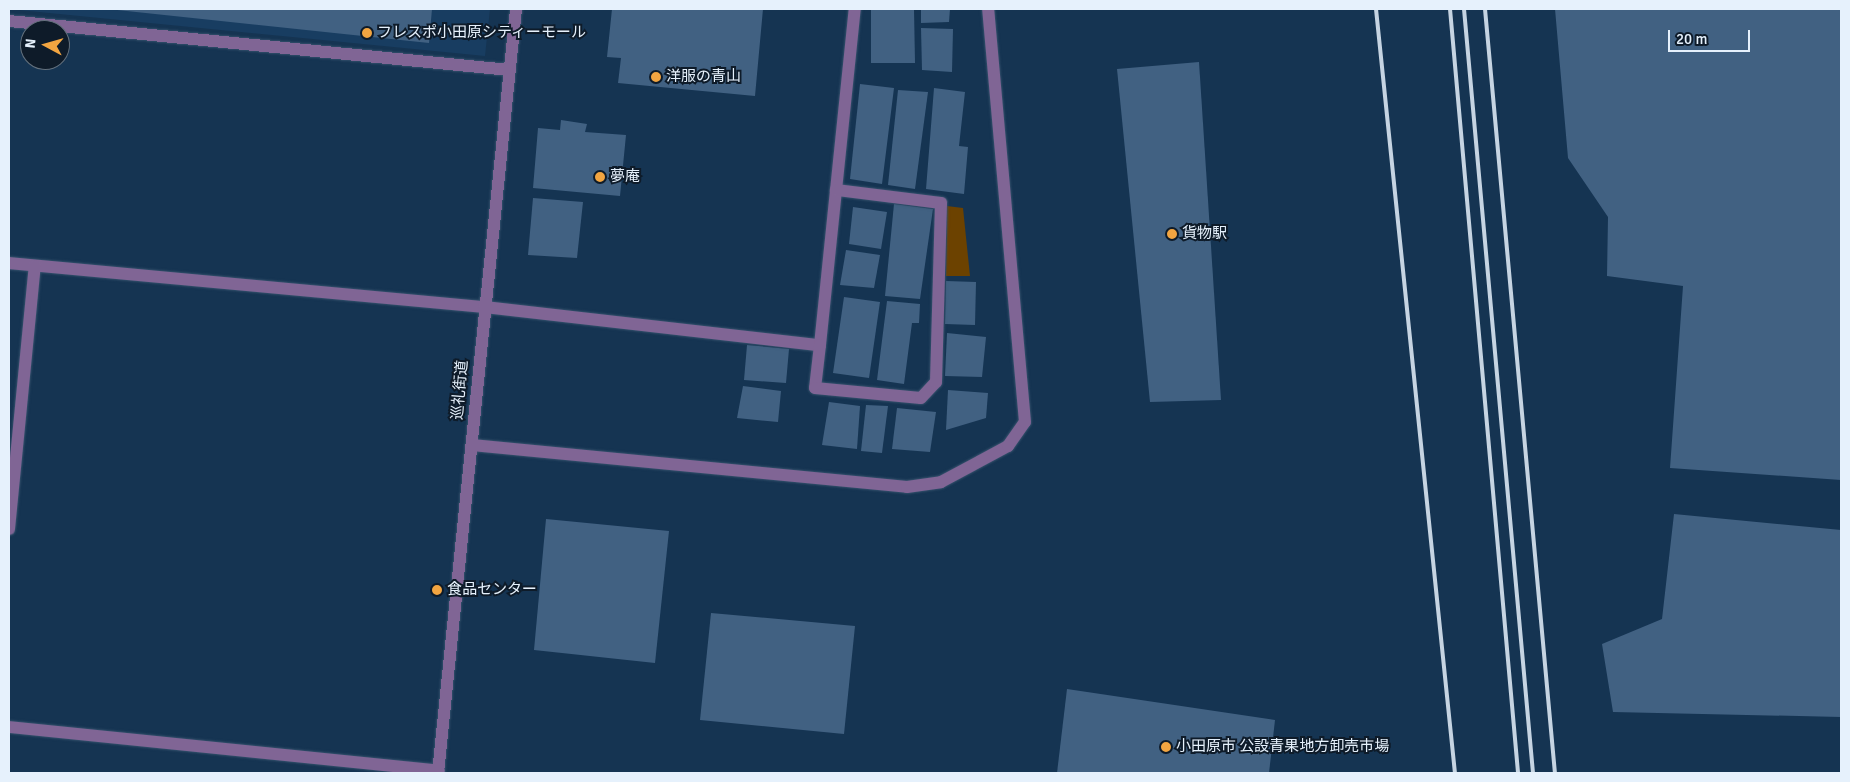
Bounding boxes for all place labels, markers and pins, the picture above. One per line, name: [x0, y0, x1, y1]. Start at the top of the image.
place label: フレスポ小田原シティーモール: [377, 24, 587, 42]
marker: フレスポ小田原シティーモール: [361, 27, 373, 39]
place label: 洋服の青山: [666, 68, 741, 86]
marker: 洋服の青山: [650, 71, 662, 83]
place label: 夢庵: [610, 168, 640, 186]
marker: 夢庵: [594, 171, 606, 183]
place label: 貨物駅: [1182, 225, 1227, 243]
marker: 貨物駅: [1166, 228, 1178, 240]
place label: 食品センター: [447, 581, 537, 599]
marker: 食品センター: [431, 584, 443, 596]
place label: 小田原市 公設青果地方卸売市場: [1176, 738, 1389, 756]
marker: 小田原市 公設青果地方卸売市場: [1160, 741, 1172, 753]

